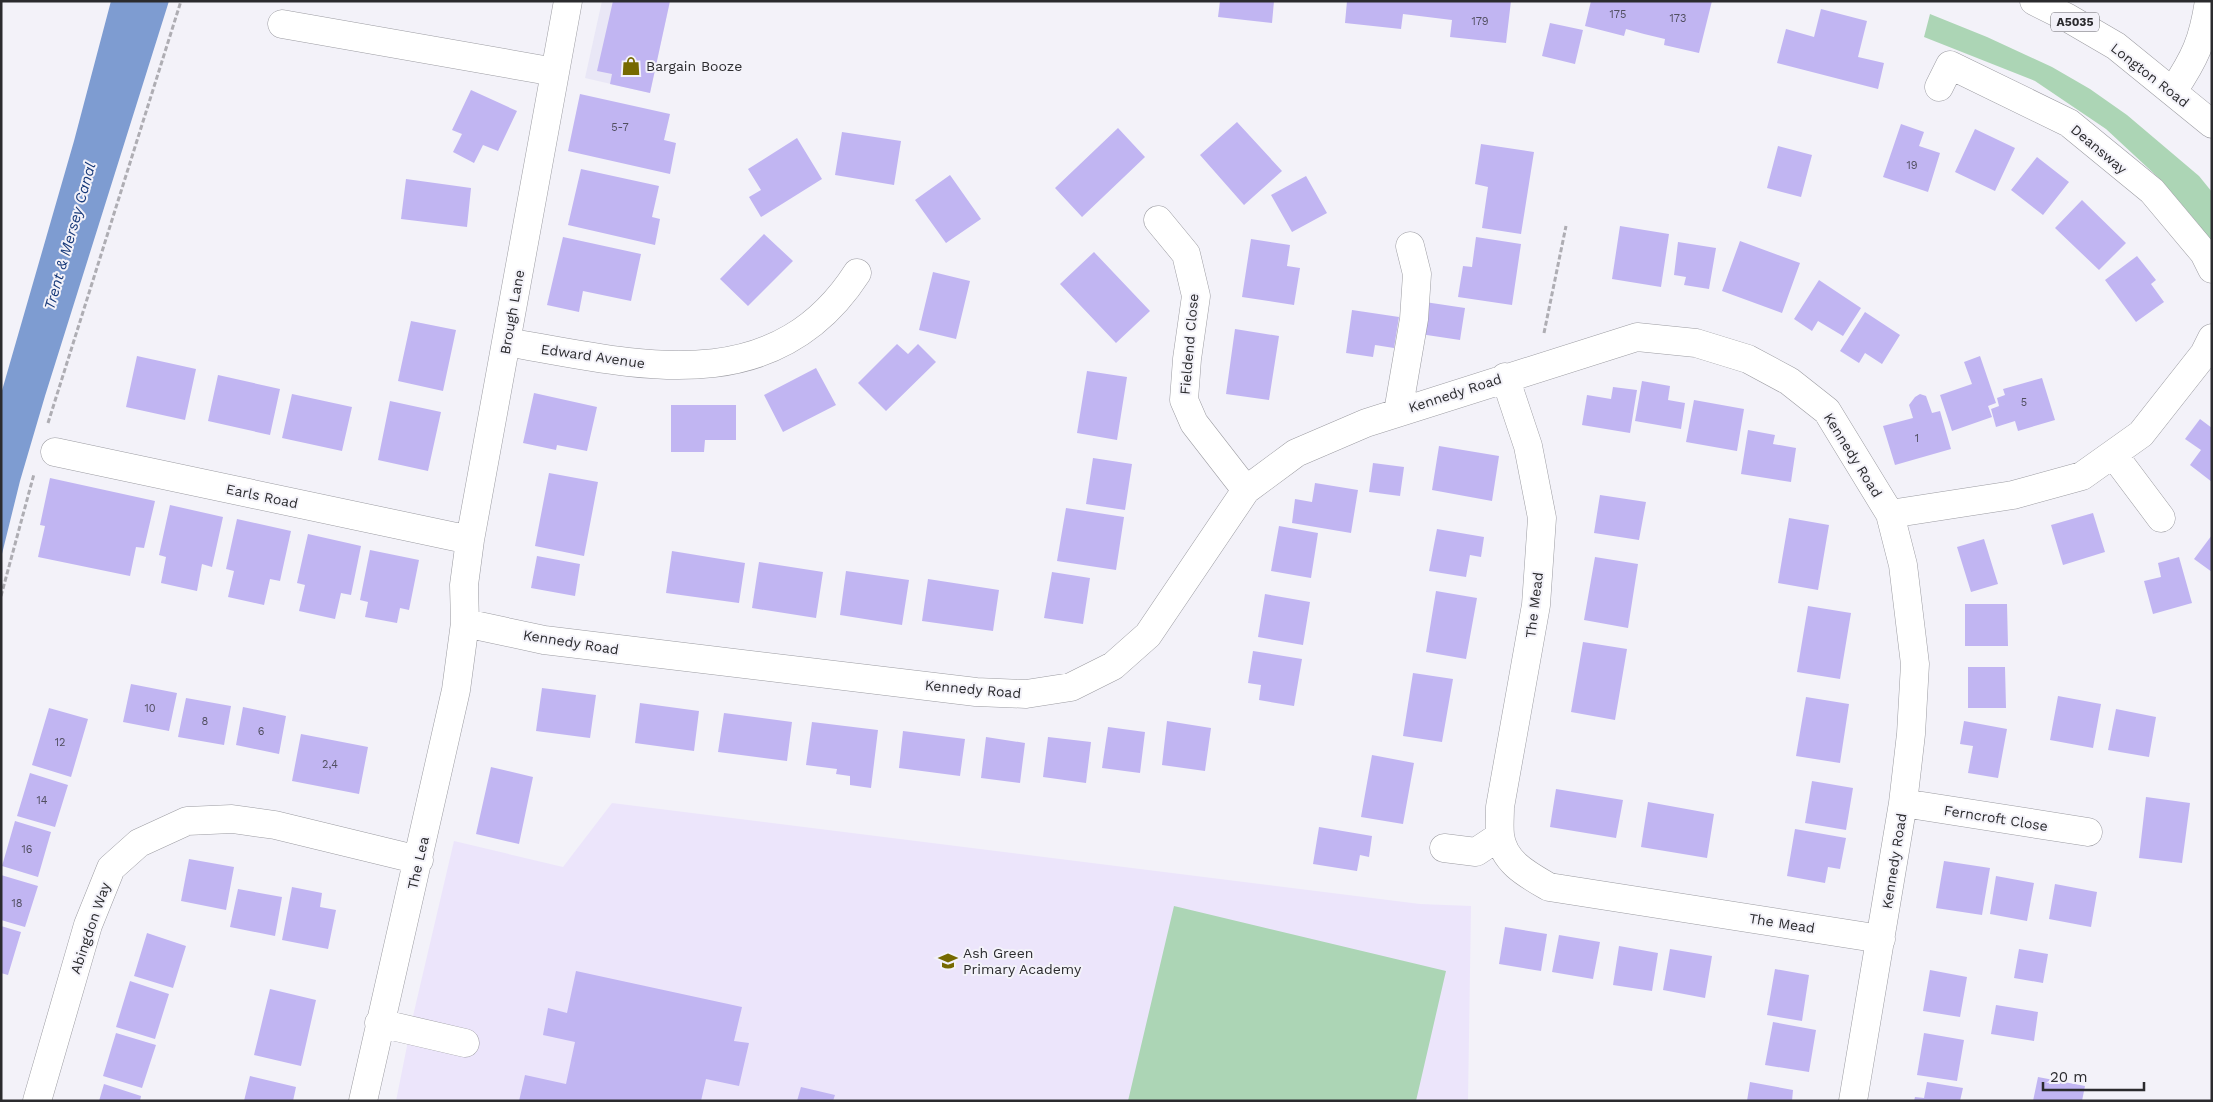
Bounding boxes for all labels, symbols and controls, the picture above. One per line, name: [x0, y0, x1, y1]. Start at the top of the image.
house number: 175: [1610, 8, 1626, 21]
house number: 173: [1670, 12, 1686, 25]
road number: A5035: [2051, 13, 2099, 32]
house number: 179: [1471, 15, 1489, 28]
street label: Longton Road: [2108, 40, 2192, 110]
shop icon: Bargain Booze: [620, 55, 642, 77]
place label: Bargain Booze: [646, 58, 742, 74]
house number: 5-7: [611, 121, 629, 134]
street label: Deansway: [2068, 121, 2131, 177]
house number: 19: [1906, 159, 1918, 172]
water label: Trent & Mersey Canal: [40, 160, 100, 312]
street label: Brough Lane: [497, 268, 527, 356]
street label: Fieldend Close: [1177, 293, 1201, 395]
street label: Edward Avenue: [540, 341, 646, 371]
street label: Kennedy Road: [1407, 370, 1503, 416]
house number: 5: [2021, 396, 2027, 409]
street label: Kennedy Road: [1821, 410, 1885, 500]
house number: 1: [1915, 432, 1919, 445]
street label: Earls Road: [225, 481, 299, 511]
street label: The Mead: [1522, 571, 1546, 639]
street label: Kennedy Road: [522, 627, 620, 657]
street label: Kennedy Road: [924, 677, 1022, 701]
house number: 10: [144, 702, 156, 715]
house number: 8: [202, 715, 209, 728]
house number: 6: [258, 725, 265, 738]
house number: 12: [55, 736, 65, 749]
house number: 2,4: [322, 758, 338, 771]
house number: 14: [36, 794, 48, 807]
street label: Ferncroft Close: [1943, 802, 2049, 834]
street label: Kennedy Road: [1879, 812, 1909, 910]
street label: The Lea: [404, 835, 432, 891]
house number: 16: [22, 843, 33, 856]
street label: Abingdon Way: [67, 879, 113, 976]
house number: 18: [11, 897, 23, 910]
street label: The Mead: [1748, 910, 1816, 936]
place label: Ash Green Primary Academy: [963, 945, 1082, 977]
school or university icon: Ash Green Primary Academy: [937, 950, 959, 972]
scale bar: [2043, 1060, 2144, 1092]
text: 20 m: [2050, 1068, 2088, 1086]

